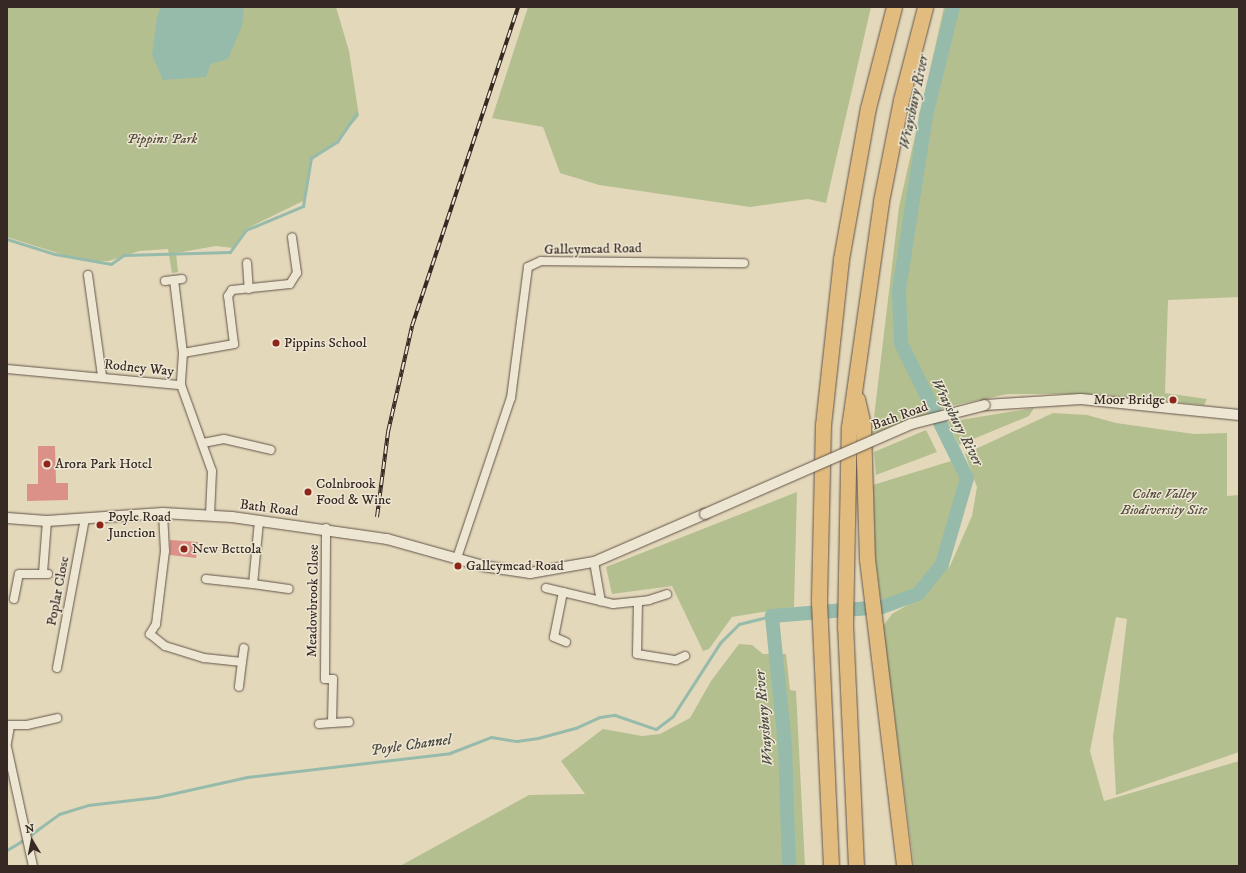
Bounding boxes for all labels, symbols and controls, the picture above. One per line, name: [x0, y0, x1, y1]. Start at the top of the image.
water label: Wraysbury River: [895, 53, 933, 151]
park label: Pippins Park: [127, 131, 197, 147]
street label: Galleymead Road: [544, 240, 642, 258]
place label: Pippins School: [284, 335, 367, 351]
marker: Pippins School: [271, 338, 281, 348]
street label: Rodney Way: [103, 356, 175, 380]
water label: Wraysbury River: [927, 375, 987, 469]
place label: Moor Bridge: [1093, 392, 1165, 408]
marker: Moor Bridge: [1168, 395, 1178, 405]
street label: Bath Road: [870, 398, 930, 434]
place label: Arora Park Hotel: [55, 456, 152, 472]
marker: Arora Park Hotel: [42, 459, 52, 469]
place label: Colnbrook Food & Wine: [316, 476, 391, 508]
park label: Colne Valley Biodiversity Site: [1121, 486, 1207, 518]
marker: Colnbrook Food & Wine: [303, 487, 313, 497]
street label: Bath Road: [239, 496, 299, 520]
place label: Poyle Road Junction: [108, 509, 171, 542]
marker: Poyle Road Junction: [95, 520, 105, 530]
place label: New Bettola: [192, 541, 261, 557]
marker: New Bettola: [179, 544, 189, 554]
street label: Meadowbrook Close: [304, 544, 322, 658]
street label: Poplar Close: [43, 555, 73, 627]
place label: Galleymead Road: [466, 558, 564, 574]
marker: Galleymead Road: [453, 561, 463, 571]
water label: Wraysbury River: [751, 669, 777, 767]
water label: Poyle Channel: [370, 730, 452, 760]
north arrow: [12, 821, 52, 861]
text: N: [24, 822, 36, 837]

